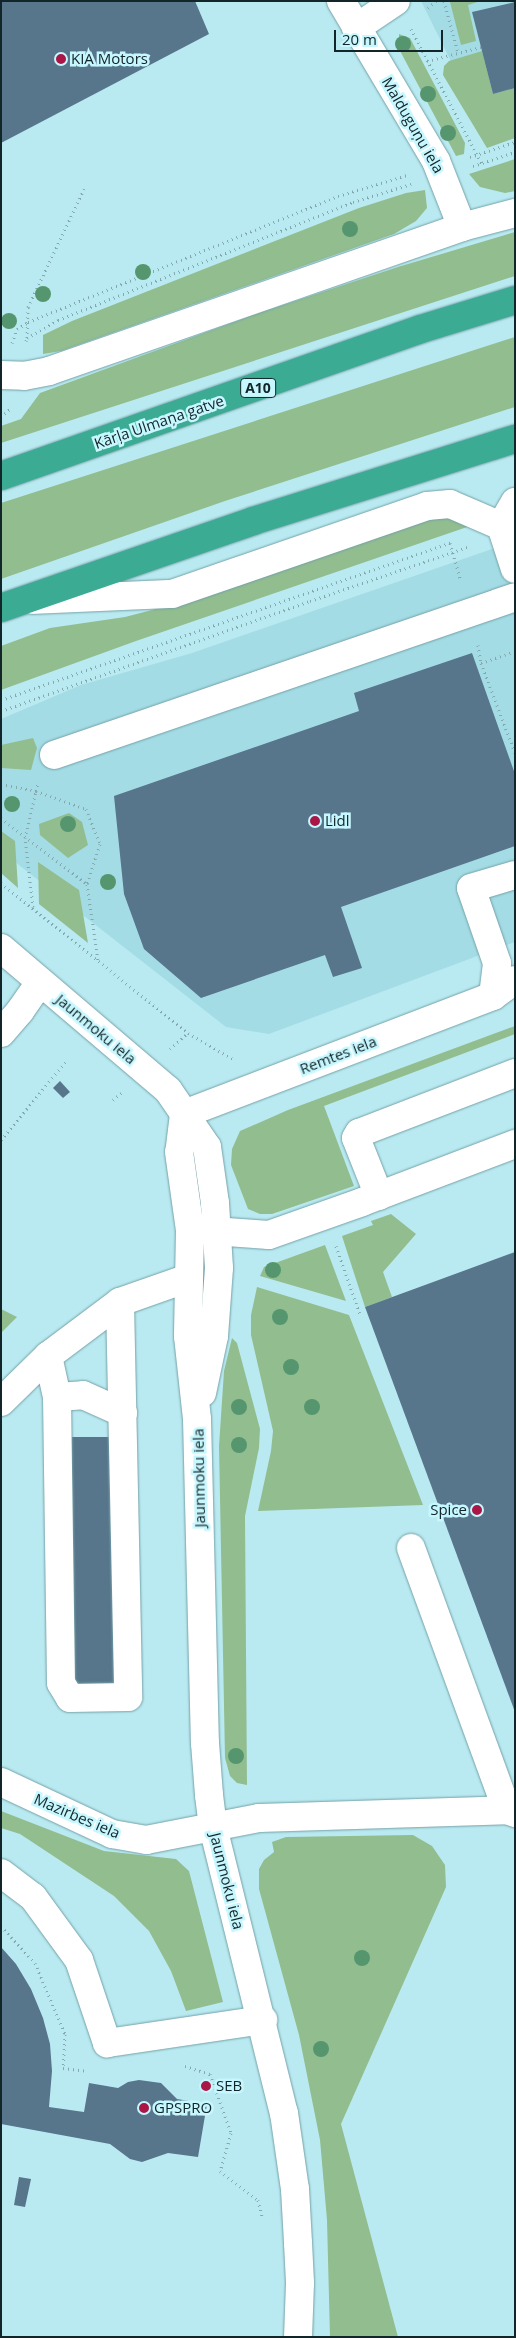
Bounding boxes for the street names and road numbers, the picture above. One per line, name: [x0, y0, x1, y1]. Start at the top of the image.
street label: Malduguņu iela: [378, 74, 448, 176]
road number: A10: [239, 376, 277, 399]
street label: Kārļa Ulmaņa gatve: [92, 391, 226, 453]
street label: Jaunmoku iela: [52, 990, 140, 1068]
street label: Remtes iela: [297, 1032, 379, 1078]
street label: Jaunmoku iela: [189, 1428, 209, 1528]
street label: Mazirbes iela: [31, 1790, 123, 1842]
street label: Jaunmoku iela: [206, 1831, 248, 1931]

